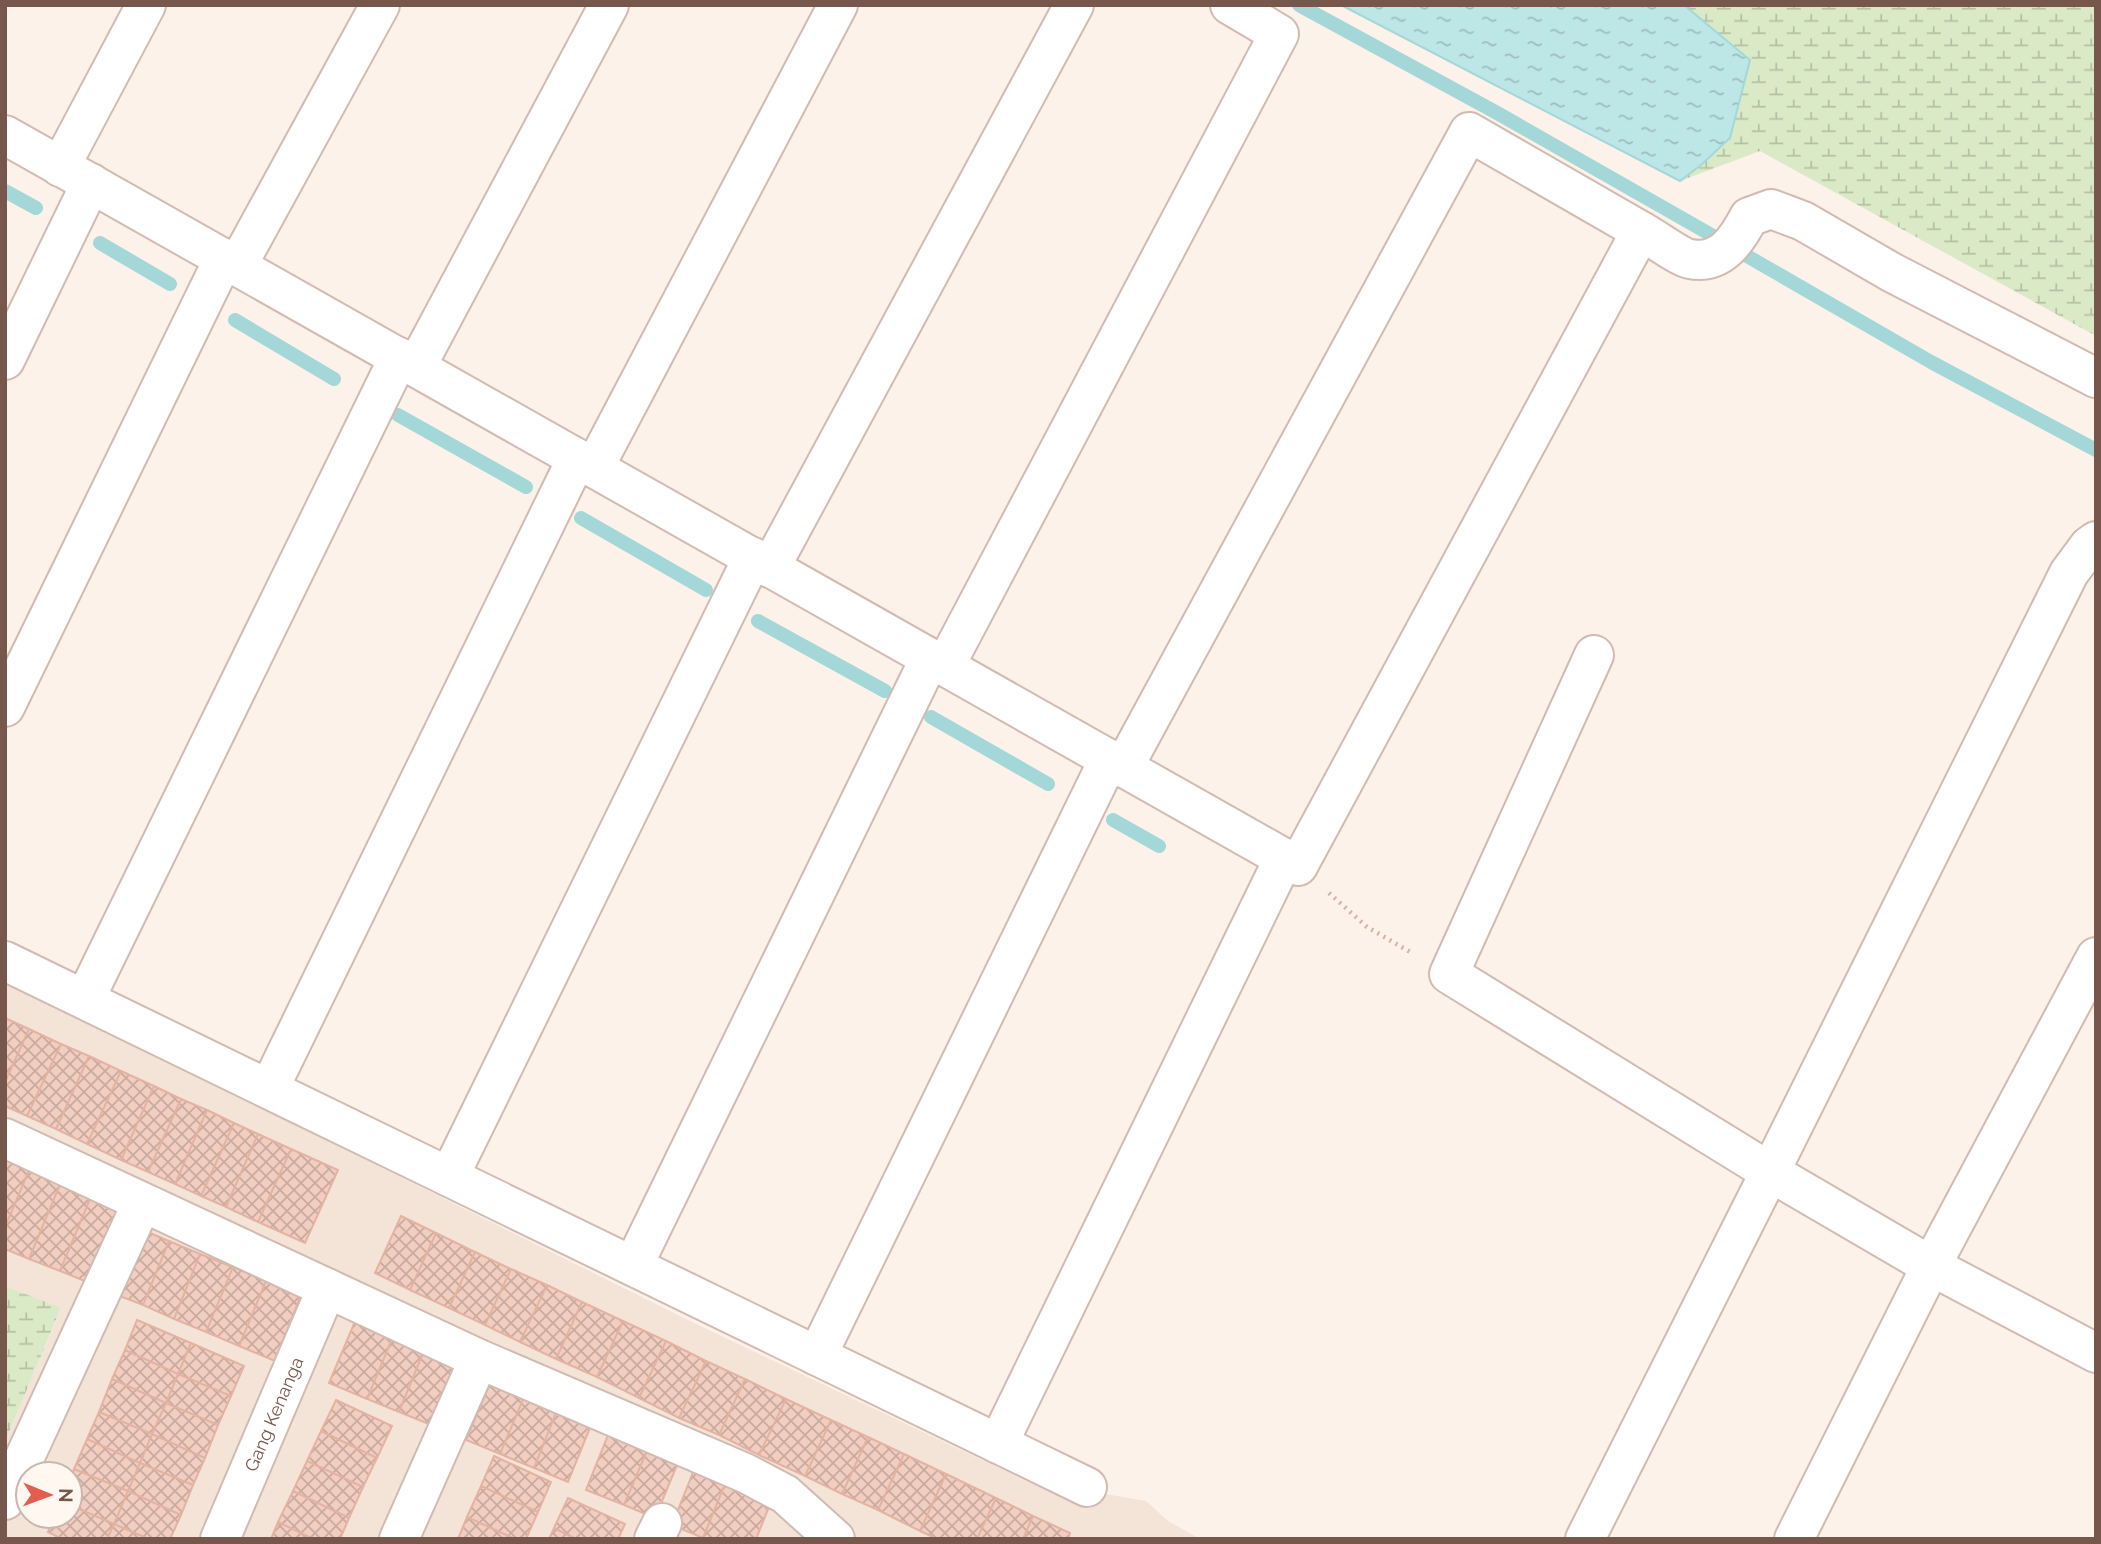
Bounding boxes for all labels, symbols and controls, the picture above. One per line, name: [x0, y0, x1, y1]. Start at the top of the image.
street label: Gang Kenanga: [240, 1354, 307, 1474]
north arrow: [14, 1460, 84, 1530]
text: N: [55, 1488, 77, 1503]

